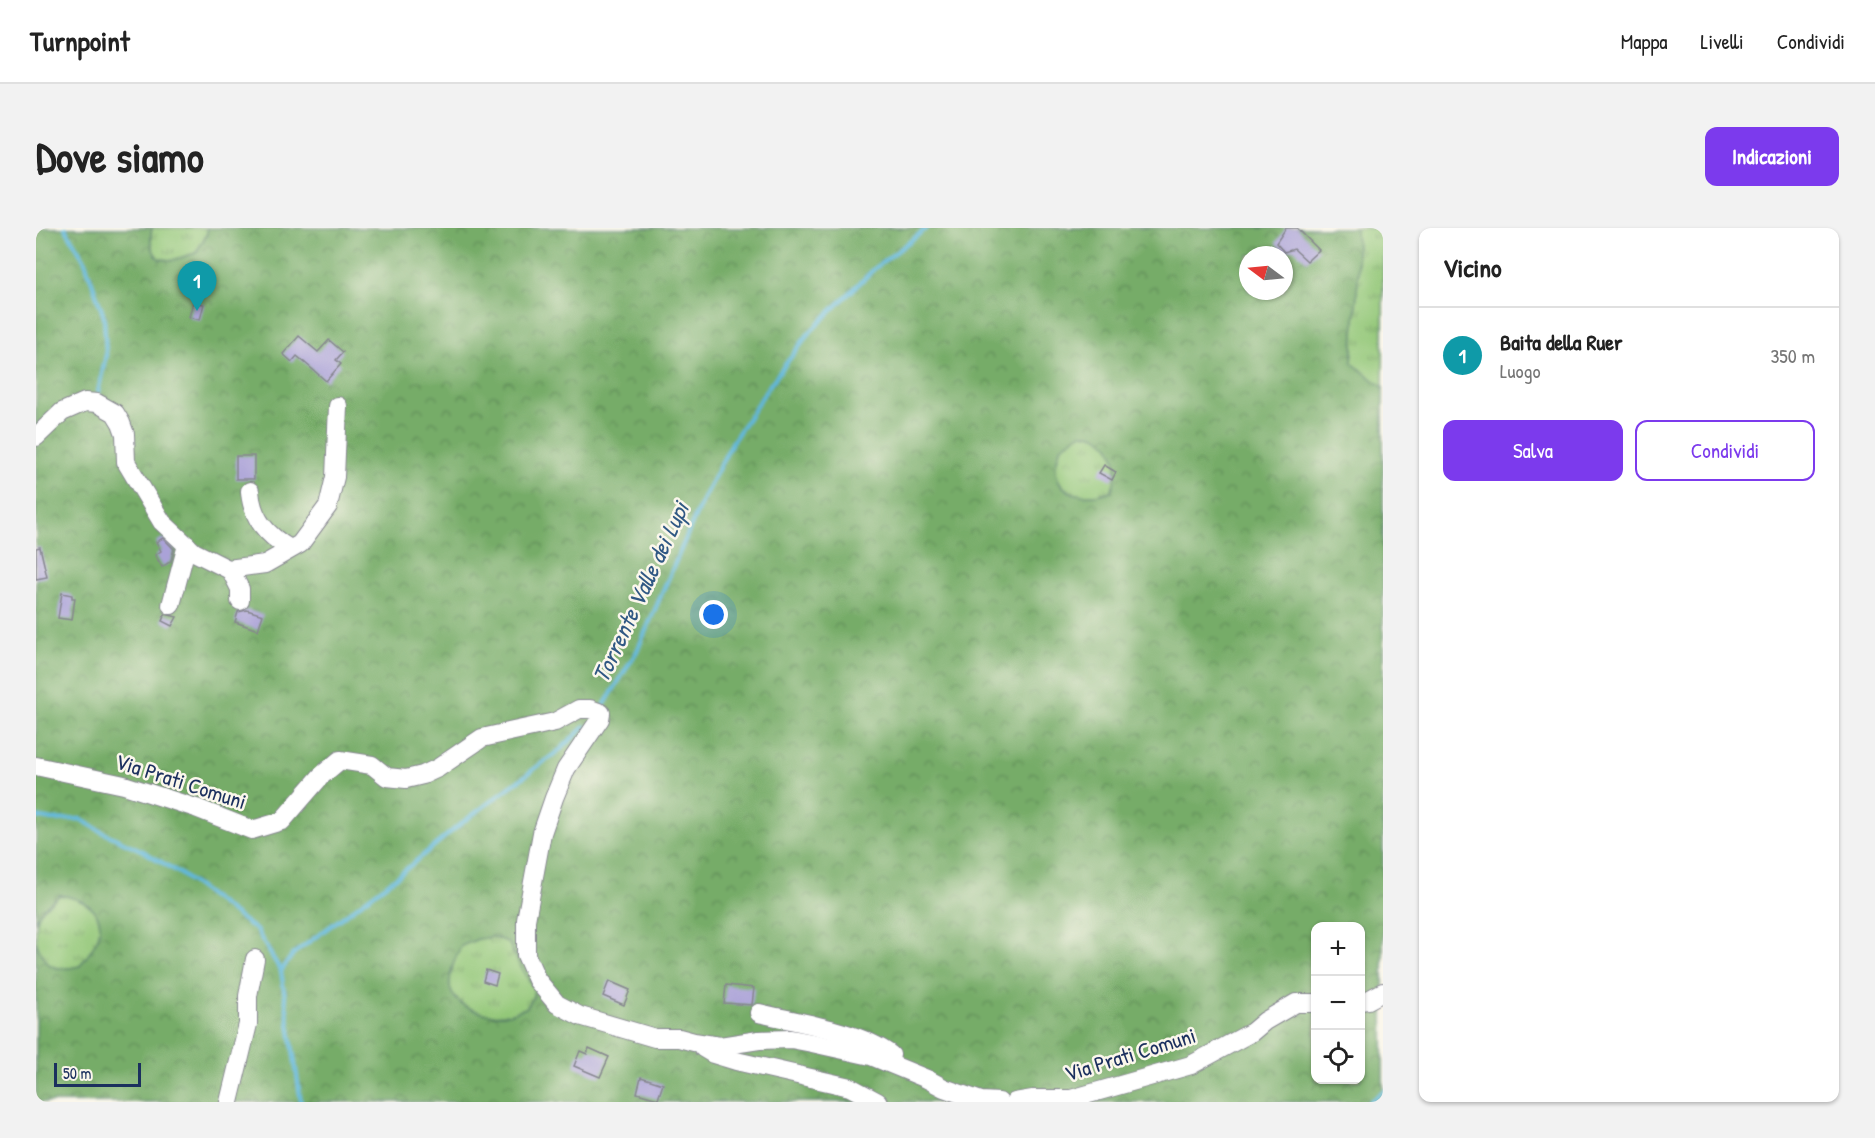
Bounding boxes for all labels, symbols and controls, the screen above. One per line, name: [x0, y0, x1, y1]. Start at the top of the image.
text: Turnpoint: [30, 22, 130, 60]
text: Mappa: [1621, 27, 1668, 56]
text: Livelli: [1701, 27, 1744, 56]
text: Condividi: [1777, 27, 1845, 56]
button: Indicazioni: [1705, 127, 1839, 186]
text: Dove siamo: [36, 128, 204, 185]
north arrow: [1239, 246, 1293, 300]
text: Vicino: [1443, 250, 1502, 285]
pin: 1: [178, 262, 216, 311]
text: Baita della Ruer: [1500, 327, 1622, 357]
text: 1: [1459, 342, 1466, 369]
text: 350 m: [1770, 342, 1815, 369]
text: Luogo: [1500, 357, 1540, 384]
button: Salva: [1443, 420, 1623, 481]
button: Condividi: [1635, 420, 1815, 481]
water label: Torrente Valle dei Lupi: [584, 494, 698, 688]
your location: [699, 600, 728, 629]
street label: Via Prati Comuni: [112, 746, 250, 816]
map controls: [1311, 922, 1365, 1084]
button: +: [1311, 922, 1365, 976]
button: −: [1311, 976, 1365, 1030]
street label: Via Prati Comuni: [1061, 1020, 1199, 1088]
button: locate: [1311, 1030, 1365, 1084]
scale bar: [54, 1060, 141, 1088]
text: 50 m: [63, 1062, 92, 1084]

